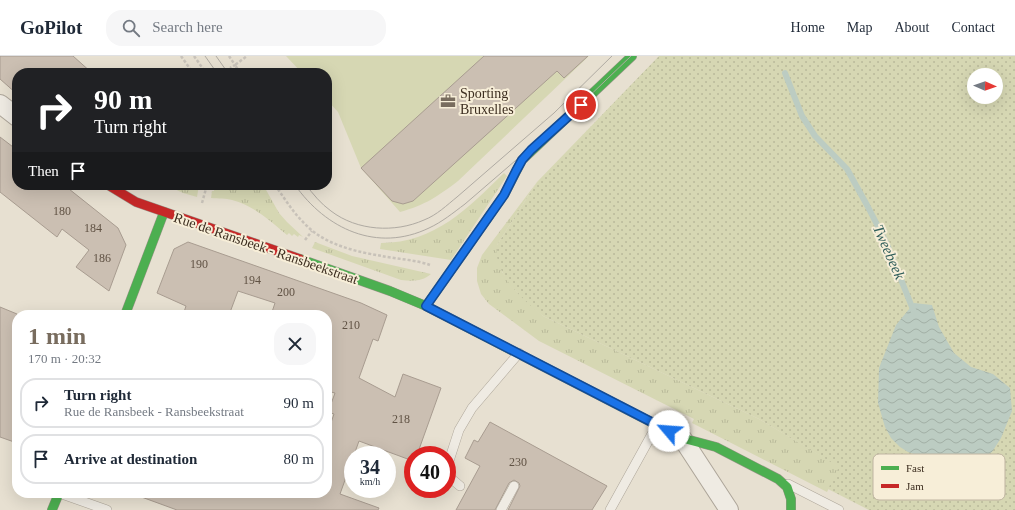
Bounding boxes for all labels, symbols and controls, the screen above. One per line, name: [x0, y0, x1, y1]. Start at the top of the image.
search box: [106, 10, 386, 46]
text: GoPilot: [20, 17, 82, 38]
icon: search: [120, 17, 142, 39]
text: Search here: [152, 19, 223, 35]
text: Home: [791, 20, 825, 35]
text: Map: [847, 20, 872, 35]
text: About: [894, 20, 929, 35]
text: Contact: [951, 20, 995, 35]
north arrow: [967, 68, 1003, 104]
map controls: [967, 68, 1003, 104]
icon: right: [28, 84, 80, 136]
text: 90 m: [94, 84, 152, 115]
place label: Sporting Bruxelles: [460, 86, 514, 117]
pin: [564, 88, 598, 122]
office icon: Sporting Bruxelles: [439, 92, 457, 110]
icon: arrive: [570, 94, 592, 116]
text: Turn right: [94, 117, 167, 137]
icon: arrive: [67, 160, 89, 182]
text: Then: [28, 163, 59, 179]
house number: 180: [53, 204, 71, 218]
street label: Rue de Ransbeek - Ransbeekstraat: [172, 210, 360, 287]
house number: 184: [84, 221, 102, 235]
water label: Tweebeek: [870, 222, 908, 282]
house number: 186: [93, 251, 111, 265]
house number: 190: [190, 257, 208, 271]
house number: 194: [243, 273, 261, 287]
house number: 200: [277, 285, 295, 299]
house number: 210: [342, 318, 360, 332]
text: 1 min: [28, 323, 86, 349]
button: close: [274, 323, 316, 365]
text: 170 m · 20:32: [28, 351, 101, 366]
text: Turn right: [64, 387, 131, 403]
icon: right: [30, 392, 52, 414]
text: 90 m: [284, 395, 314, 411]
text: Rue de Ransbeek - Ransbeekstraat: [64, 404, 244, 419]
position arrow: [648, 410, 690, 452]
house number: 218: [392, 412, 410, 426]
speed limit sign: 40: [404, 446, 456, 498]
icon: arrive: [30, 448, 52, 470]
text: Arrive at destination: [64, 451, 197, 467]
text: 80 m: [284, 451, 314, 467]
legend: [873, 454, 1005, 500]
house number: 230: [509, 455, 527, 469]
text: 34: [360, 456, 380, 478]
text: Fast: [906, 462, 924, 474]
text: km/h: [360, 476, 380, 487]
text: Jam: [906, 480, 924, 492]

